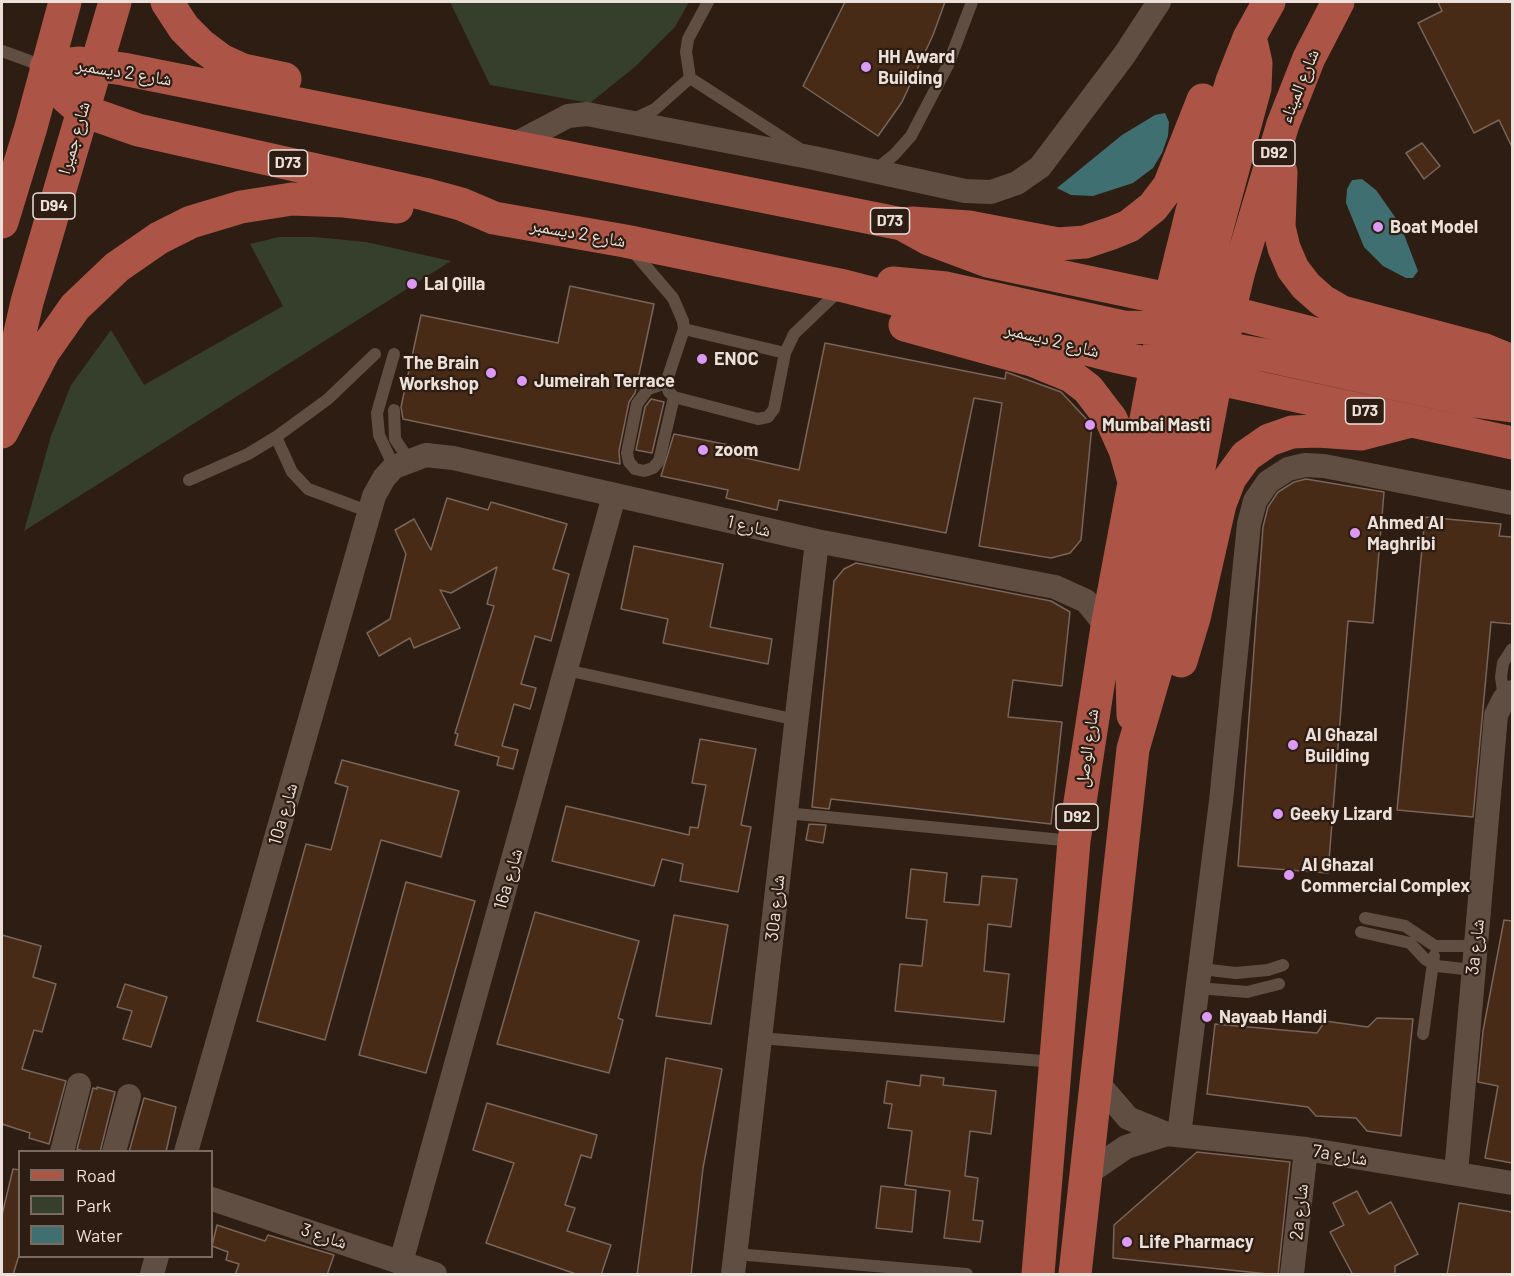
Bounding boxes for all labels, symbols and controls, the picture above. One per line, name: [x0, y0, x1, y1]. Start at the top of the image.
place label: HH Award Building: [878, 46, 955, 88]
street label: شارع الميناء: [1274, 46, 1324, 126]
street label: شارع 2 ديسمبر: [75, 54, 173, 90]
marker: HH Award Building: [859, 60, 873, 74]
street label: شارع جميرا: [53, 99, 95, 177]
road number: D92: [1253, 140, 1295, 166]
road number: D73: [268, 150, 308, 176]
road number: D94: [33, 193, 75, 219]
road number: D73: [870, 208, 910, 234]
street label: شارع 2 ديسمبر: [529, 214, 627, 252]
place label: Boat Model: [1390, 216, 1478, 238]
marker: Boat Model: [1371, 220, 1385, 234]
place label: Lal Qilla: [424, 273, 485, 295]
marker: Lal Qilla: [405, 277, 419, 291]
street label: شارع 2 ديسمبر: [1003, 318, 1101, 362]
place label: ENOC: [714, 348, 759, 370]
place label: The Brain Workshop: [399, 352, 479, 394]
marker: ENOC: [695, 352, 709, 366]
marker: The Brain Workshop: [484, 366, 498, 380]
place label: Jumeirah Terrace: [534, 370, 675, 392]
marker: Jumeirah Terrace: [515, 374, 529, 388]
road number: D73: [1346, 398, 1384, 424]
place label: Mumbai Masti: [1102, 414, 1210, 436]
marker: Mumbai Masti: [1083, 418, 1097, 432]
place label: zoom: [715, 439, 758, 461]
marker: zoom: [696, 443, 710, 457]
street label: شارع 1: [725, 511, 773, 541]
place label: Ahmed Al Maghribi: [1367, 512, 1444, 554]
marker: Ahmed Al Maghribi: [1348, 526, 1362, 540]
street label: شارع الوصل: [1071, 707, 1103, 789]
place label: Al Ghazal Building: [1305, 724, 1378, 766]
marker: Al Ghazal Building: [1286, 738, 1300, 752]
street label: 10a شارع: [264, 781, 302, 847]
place label: Geeky Lizard: [1290, 803, 1392, 825]
road number: D92: [1056, 804, 1098, 830]
marker: Geeky Lizard: [1271, 807, 1285, 821]
street label: 16a شارع: [489, 846, 527, 912]
place label: Al Ghazal Commercial Complex: [1301, 854, 1470, 896]
marker: Al Ghazal Commercial Complex: [1282, 868, 1296, 882]
street label: 30a شارع: [761, 874, 789, 942]
street label: 3a شارع: [1461, 918, 1489, 976]
place label: Nayaab Handi: [1219, 1006, 1327, 1028]
marker: Nayaab Handi: [1200, 1010, 1214, 1024]
street label: 7a شارع: [1311, 1140, 1369, 1170]
legend: [18, 1150, 213, 1258]
text: Road: [76, 1164, 116, 1186]
street label: 2a شارع: [1285, 1183, 1313, 1241]
text: Park: [76, 1194, 111, 1216]
street label: شارع 3: [298, 1218, 350, 1254]
text: Water: [76, 1224, 123, 1246]
place label: Life Pharmacy: [1139, 1231, 1254, 1253]
marker: Life Pharmacy: [1120, 1235, 1134, 1249]

